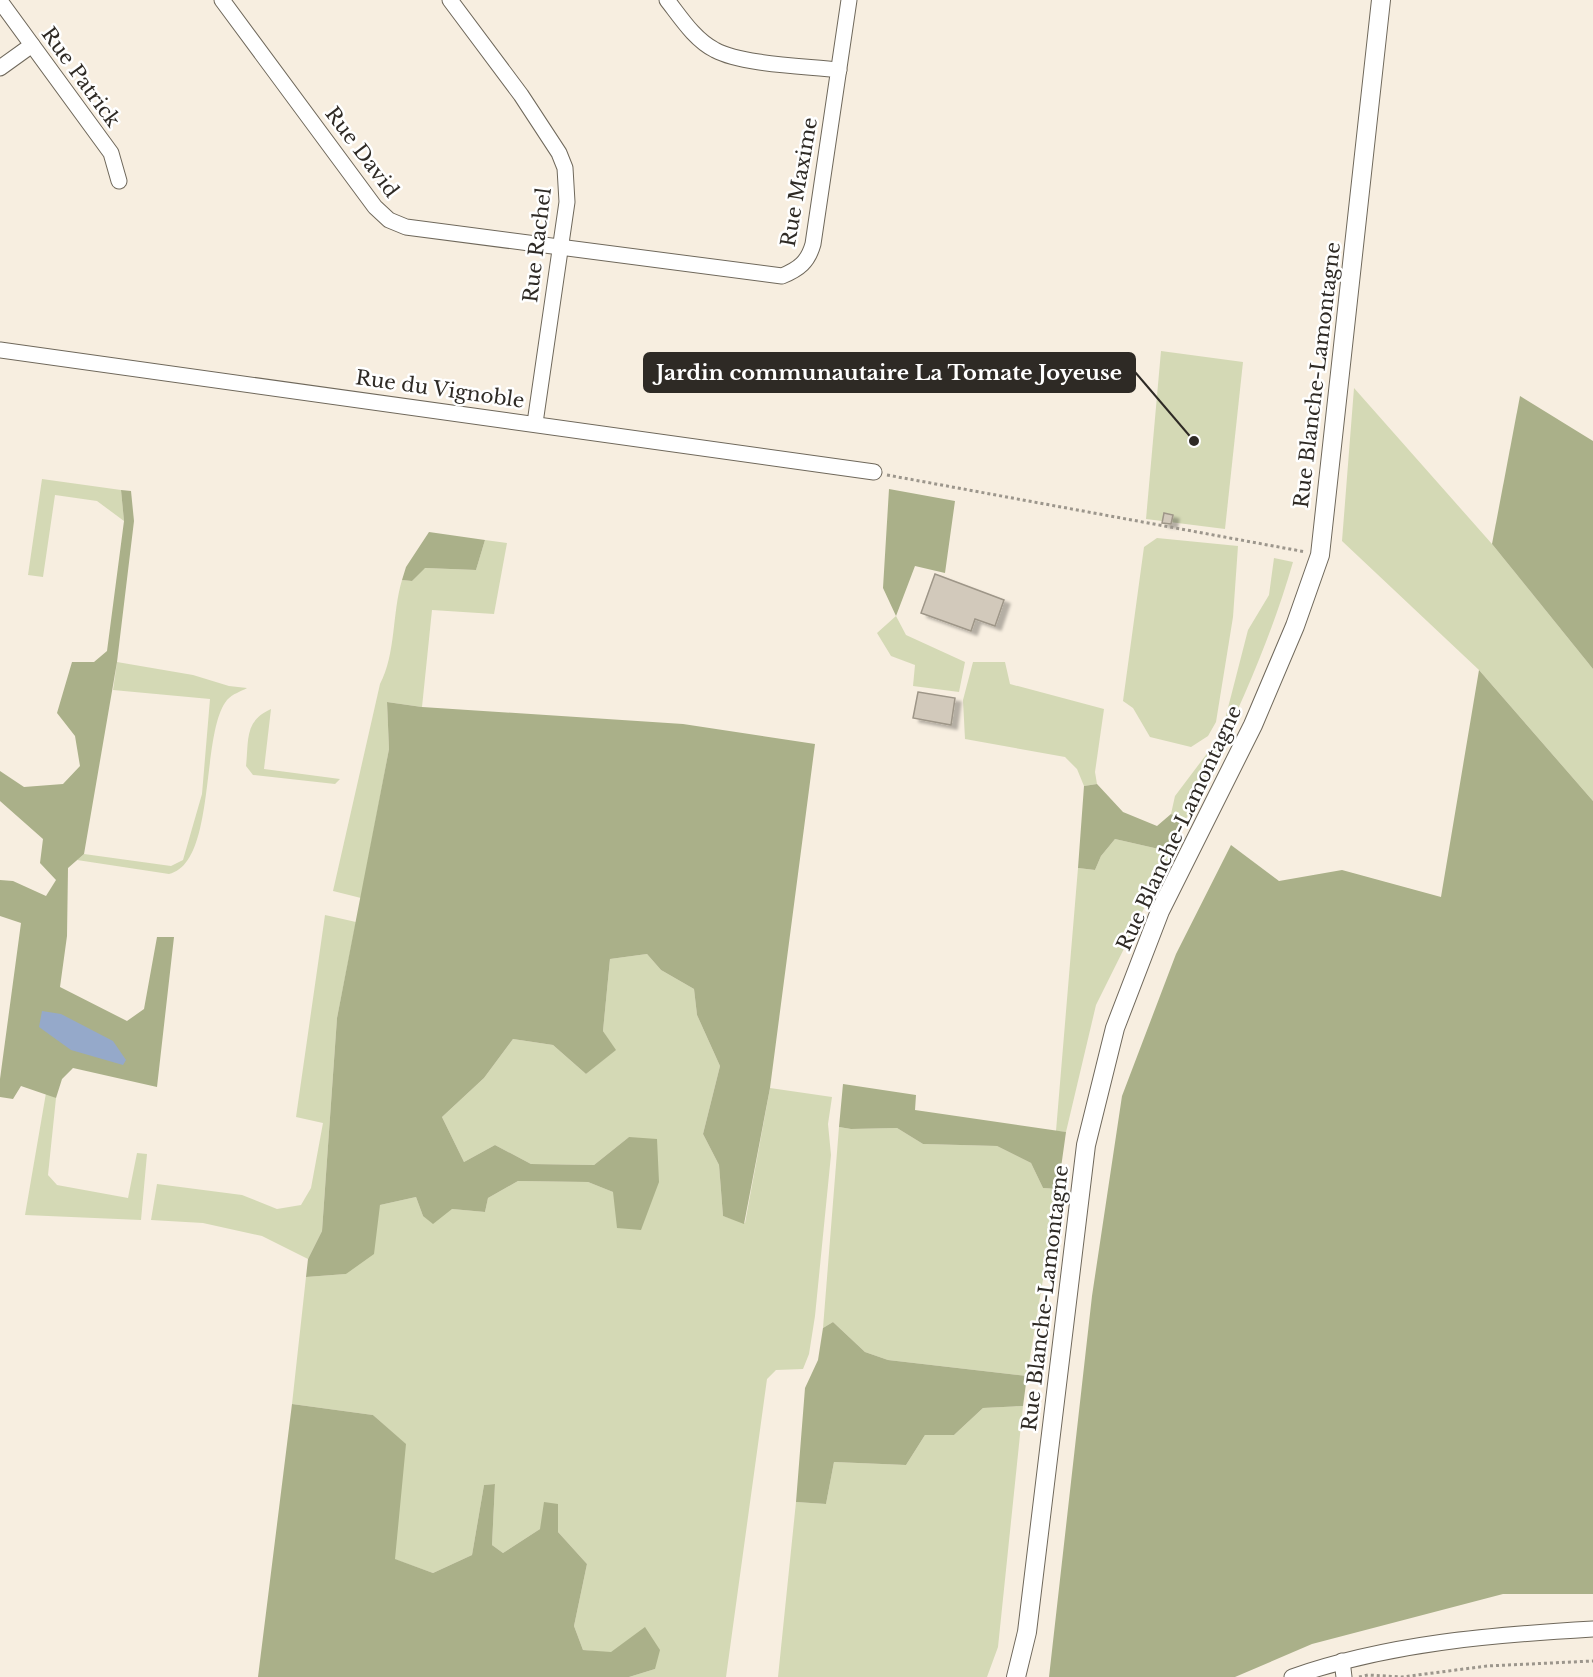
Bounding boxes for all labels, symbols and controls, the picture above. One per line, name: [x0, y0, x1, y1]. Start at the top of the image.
street label: Rue Patrick: [37, 22, 126, 132]
street label: Rue David: [320, 102, 404, 202]
street label: Rue Maxime: [776, 115, 822, 249]
street label: Rue Rachel: [518, 186, 556, 304]
street label: Rue Blanche-Lamontagne: [1289, 241, 1345, 509]
callout: Jardin communautaire La Tomate Joyeuse: [644, 353, 1135, 392]
text: Jardin communautaire La Tomate Joyeuse: [652, 360, 1122, 386]
street label: Rue du Vignoble: [354, 365, 526, 413]
street label: Rue Blanche-Lamontagne: [1112, 702, 1246, 954]
street label: Rue Blanche-Lamontagne: [1017, 1164, 1073, 1432]

